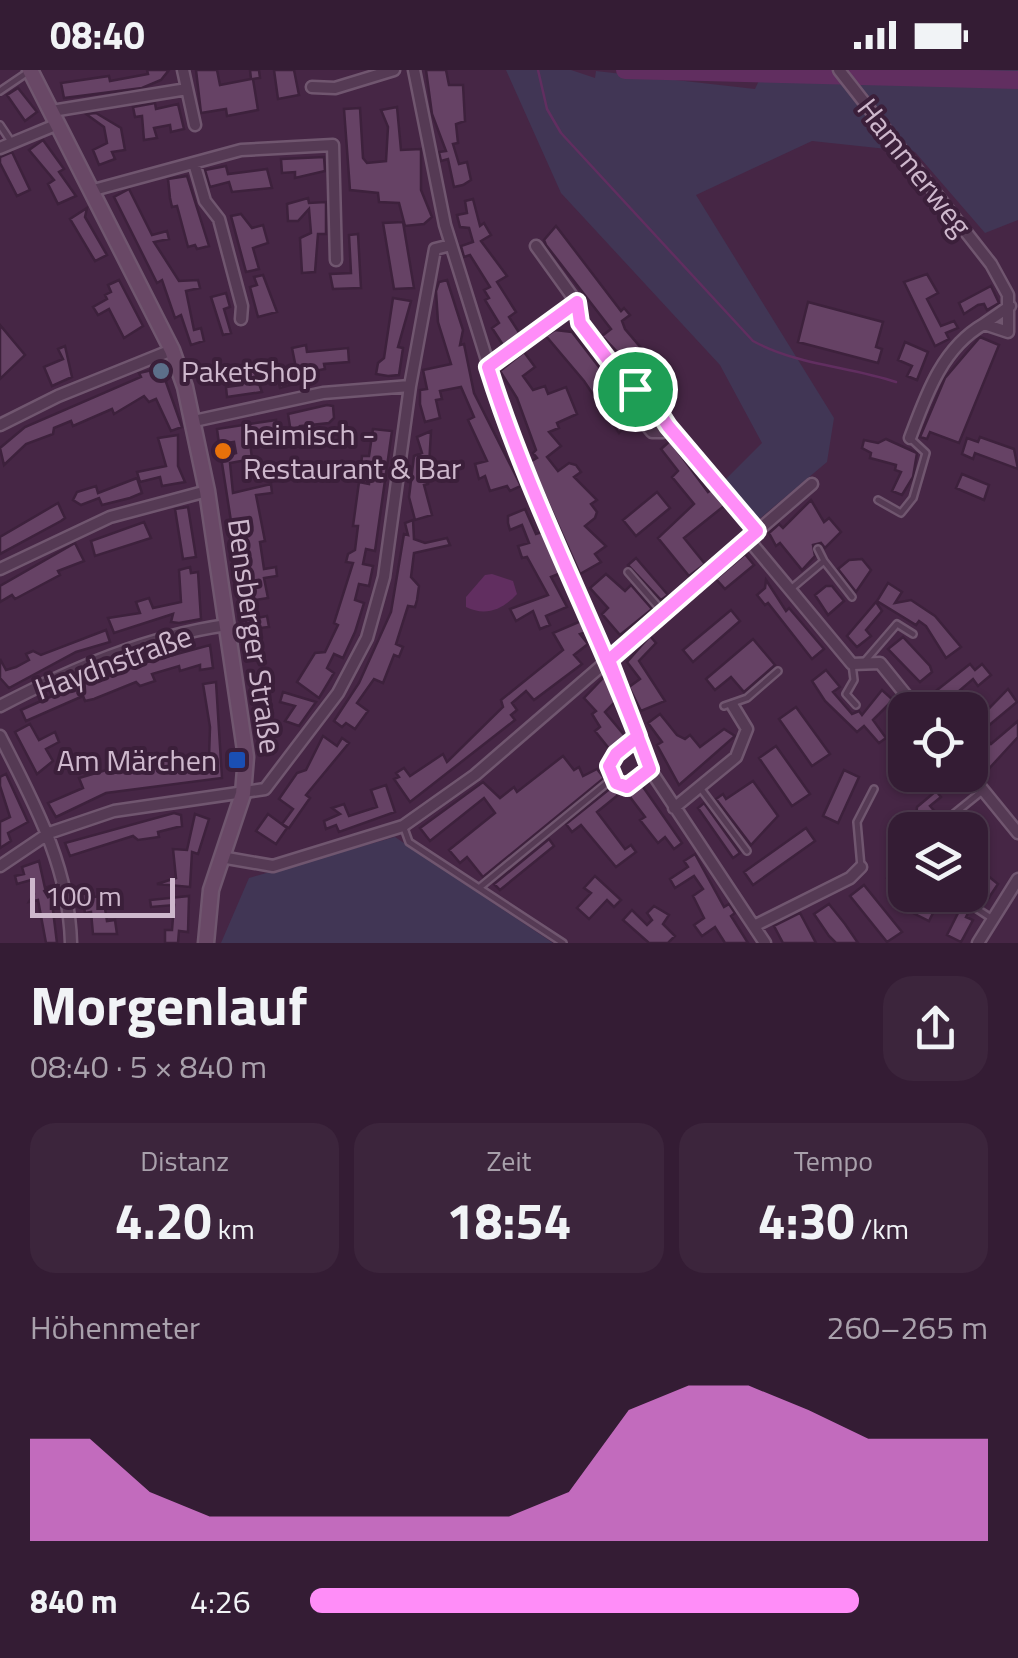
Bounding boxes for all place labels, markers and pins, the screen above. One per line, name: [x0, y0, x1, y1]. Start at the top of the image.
pin: [593, 347, 678, 432]
place label: PaketShop: [181, 348, 317, 394]
marker: PaketShop: [150, 360, 172, 382]
place label: heimisch - Restaurant & Bar: [243, 411, 462, 491]
marker: heimisch - Restaurant & Bar: [212, 440, 234, 462]
place label: Am Märchen: [57, 737, 217, 783]
marker: Am Märchen: [226, 749, 248, 771]

